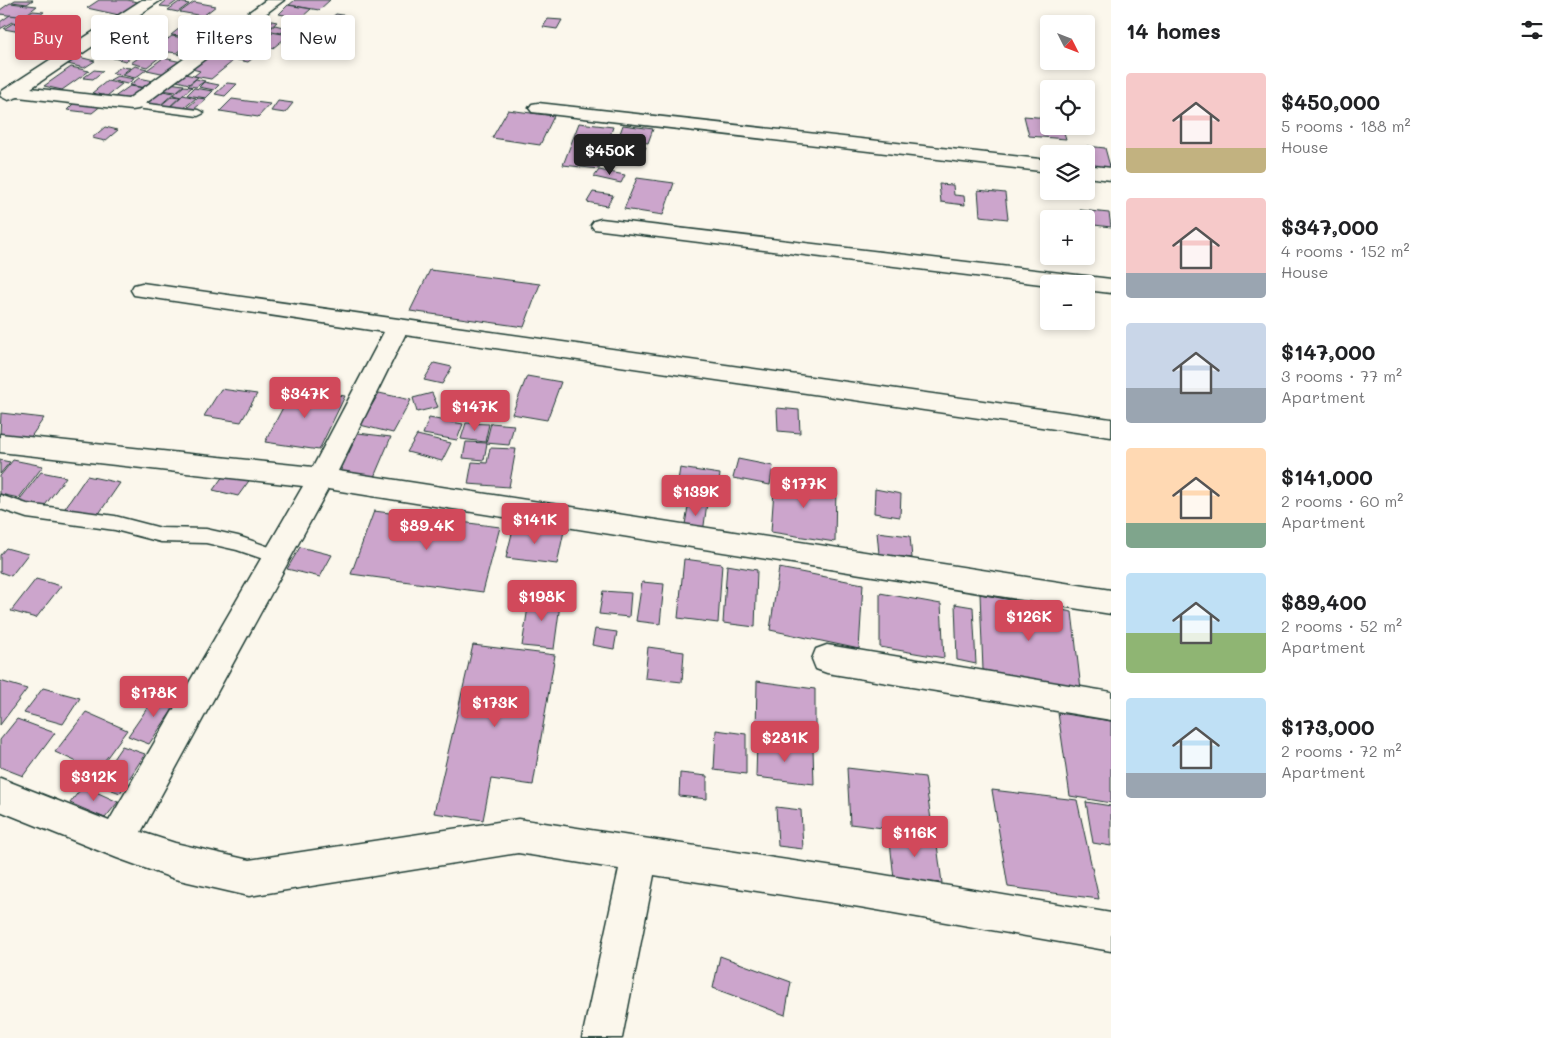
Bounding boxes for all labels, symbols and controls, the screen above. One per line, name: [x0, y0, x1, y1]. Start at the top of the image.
chip: Buy: [15, 15, 81, 60]
chip: Rent: [91, 15, 168, 60]
chip: Filters: [178, 15, 271, 60]
chip: New: [281, 15, 355, 60]
north arrow: [1040, 15, 1095, 70]
map controls: [1040, 15, 1095, 330]
icon: filters: [1518, 16, 1546, 44]
text: 14 homes: [1126, 17, 1221, 44]
button: locate: [1040, 80, 1095, 135]
text: $450,000: [1281, 88, 1380, 115]
icon: home: [1166, 93, 1226, 153]
text: 5 rooms · 188 m²: [1281, 115, 1411, 136]
pin: $450K: [575, 134, 645, 176]
text: House: [1281, 136, 1328, 157]
text: $450K: [585, 139, 635, 160]
button: layers: [1040, 145, 1095, 200]
button: +: [1040, 210, 1095, 265]
text: $347,000: [1281, 213, 1379, 240]
icon: home: [1166, 218, 1226, 278]
text: 4 rooms · 152 m²: [1281, 240, 1410, 261]
text: House: [1281, 261, 1328, 282]
button: −: [1040, 275, 1095, 330]
text: $147,000: [1281, 338, 1375, 365]
icon: home: [1166, 343, 1226, 403]
text: 3 rooms · 77 m²: [1281, 365, 1402, 386]
pin: $347K: [270, 376, 340, 419]
text: $347K: [280, 382, 330, 403]
text: Apartment: [1281, 386, 1366, 407]
pin: $147K: [440, 390, 510, 432]
text: $147K: [452, 395, 498, 416]
text: $141,000: [1281, 463, 1373, 490]
pin: $177K: [769, 466, 839, 509]
icon: home: [1166, 468, 1226, 528]
text: $177K: [781, 472, 827, 493]
pin: $139K: [661, 474, 731, 517]
text: $139K: [673, 480, 719, 501]
text: 2 rooms · 60 m²: [1281, 490, 1403, 511]
pin: $141K: [500, 502, 570, 545]
pin: $89.4K: [386, 508, 468, 551]
text: $141K: [513, 508, 557, 529]
text: Apartment: [1281, 511, 1366, 532]
text: $89.4K: [399, 514, 455, 535]
pin: $198K: [507, 580, 577, 622]
text: $198K: [518, 585, 566, 606]
text: $89,400: [1281, 588, 1366, 615]
icon: home: [1166, 593, 1226, 653]
pin: $126K: [994, 600, 1064, 642]
text: $126K: [1006, 605, 1052, 626]
text: 2 rooms · 52 m²: [1281, 615, 1402, 636]
text: Apartment: [1281, 636, 1366, 657]
pin: $178K: [119, 676, 189, 718]
text: $178K: [131, 681, 177, 702]
pin: $173K: [460, 686, 530, 728]
text: $173K: [472, 691, 518, 712]
text: $173,000: [1281, 713, 1375, 740]
icon: home: [1166, 718, 1226, 778]
pin: $281K: [750, 720, 820, 763]
text: $281K: [762, 726, 808, 747]
text: 2 rooms · 72 m²: [1281, 740, 1402, 761]
pin: $312K: [59, 760, 129, 802]
text: Apartment: [1281, 761, 1366, 782]
text: $312K: [71, 765, 117, 786]
pin: $116K: [880, 816, 950, 858]
text: $116K: [893, 821, 937, 842]

